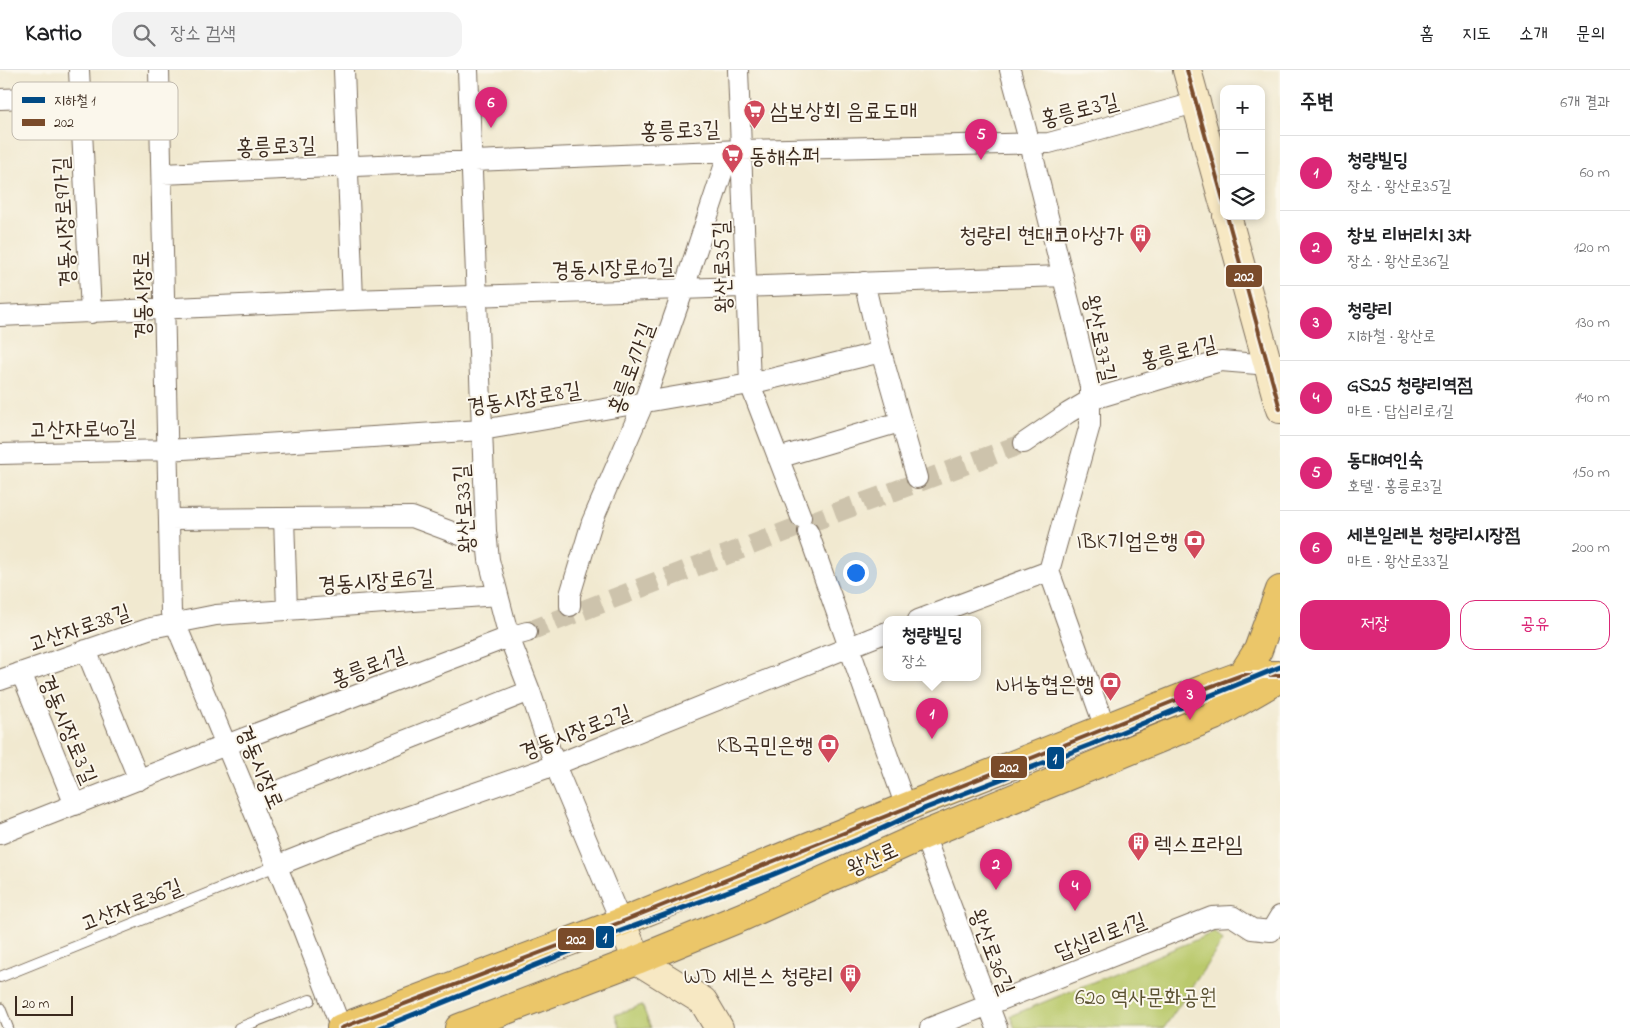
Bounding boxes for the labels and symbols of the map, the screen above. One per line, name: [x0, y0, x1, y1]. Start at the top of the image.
legend: [12, 82, 178, 140]
pin: 6: [475, 87, 507, 128]
street label: 홍릉로3길: [1037, 87, 1123, 137]
text: 지하철 1: [54, 91, 96, 112]
place label: 삼보상회 음료도매: [770, 97, 917, 129]
supermarket icon: 삼보상회 음료도매: [742, 98, 766, 129]
text: 202: [54, 113, 74, 134]
street label: 홍릉로3길: [640, 115, 721, 149]
pin: 5: [965, 119, 997, 160]
street label: 홍릉로3길: [236, 131, 317, 165]
place label: 동해슈퍼: [749, 142, 820, 174]
supermarket icon: 동해슈퍼: [721, 143, 745, 174]
street label: 경동시장로9가길: [47, 156, 85, 288]
street label: 왕산로35길: [706, 220, 742, 314]
place label: 청량리 현대코아상가: [959, 221, 1124, 253]
building icon: 청량리 현대코아상가: [1128, 222, 1152, 253]
street label: 경동시장로: [127, 250, 161, 339]
street label: 경동시장로10길: [551, 252, 675, 288]
line badge: 202: [1225, 264, 1263, 288]
text: 202: [1233, 267, 1254, 288]
street label: 왕산로37길: [1073, 292, 1123, 386]
street label: 홍릉로1가길: [601, 318, 664, 419]
street label: 홍릉로1길: [1137, 329, 1221, 379]
street label: 경동시장로8길: [465, 375, 584, 425]
street label: 고산자로40길: [29, 414, 137, 448]
street label: 왕산로33길: [447, 463, 485, 554]
place label: IBK기업은행: [1077, 527, 1178, 559]
bank icon: IBK기업은행: [1182, 528, 1206, 559]
your location: [843, 560, 869, 586]
street label: 경동시장로6길: [317, 563, 435, 603]
street label: 고산자로38길: [25, 597, 136, 662]
street label: 홍릉로1길: [327, 640, 411, 698]
place label: NH농협은행: [996, 670, 1094, 702]
street label: 경동시장로3길: [29, 671, 104, 790]
bank icon: NH농협은행: [1098, 671, 1122, 702]
pin: 3: [1174, 679, 1206, 720]
street label: 경동시장로2길: [516, 698, 637, 770]
pin: 1: [916, 698, 948, 739]
street label: 경동시장로: [226, 721, 290, 815]
place label: KB국민은행: [717, 731, 813, 763]
bank icon: KB국민은행: [817, 732, 841, 763]
line badge: 1: [1046, 746, 1065, 770]
text: 1: [1053, 749, 1058, 770]
line badge: 202: [990, 755, 1028, 779]
text: 202: [998, 758, 1019, 779]
place label: 렉스프라임: [1154, 830, 1243, 862]
building icon: 렉스프라임: [1126, 831, 1150, 862]
street label: 왕산로: [842, 835, 904, 886]
pin: 2: [980, 849, 1012, 890]
pin: 4: [1059, 870, 1091, 911]
street label: 고산자로36길: [76, 872, 188, 942]
street label: 왕산로36길: [959, 905, 1021, 1000]
street label: 답십리로1길: [1051, 906, 1152, 970]
line badge: 1: [595, 925, 615, 949]
line badge: 202: [557, 927, 595, 951]
text: 1: [603, 928, 608, 949]
text: 202: [565, 930, 586, 951]
place label: WD 세븐스 청량리: [684, 962, 834, 994]
building icon: WD 세븐스 청량리: [838, 963, 862, 994]
park label: 620 역사문화공원: [1075, 983, 1217, 1015]
scale bar: [15, 993, 72, 1016]

